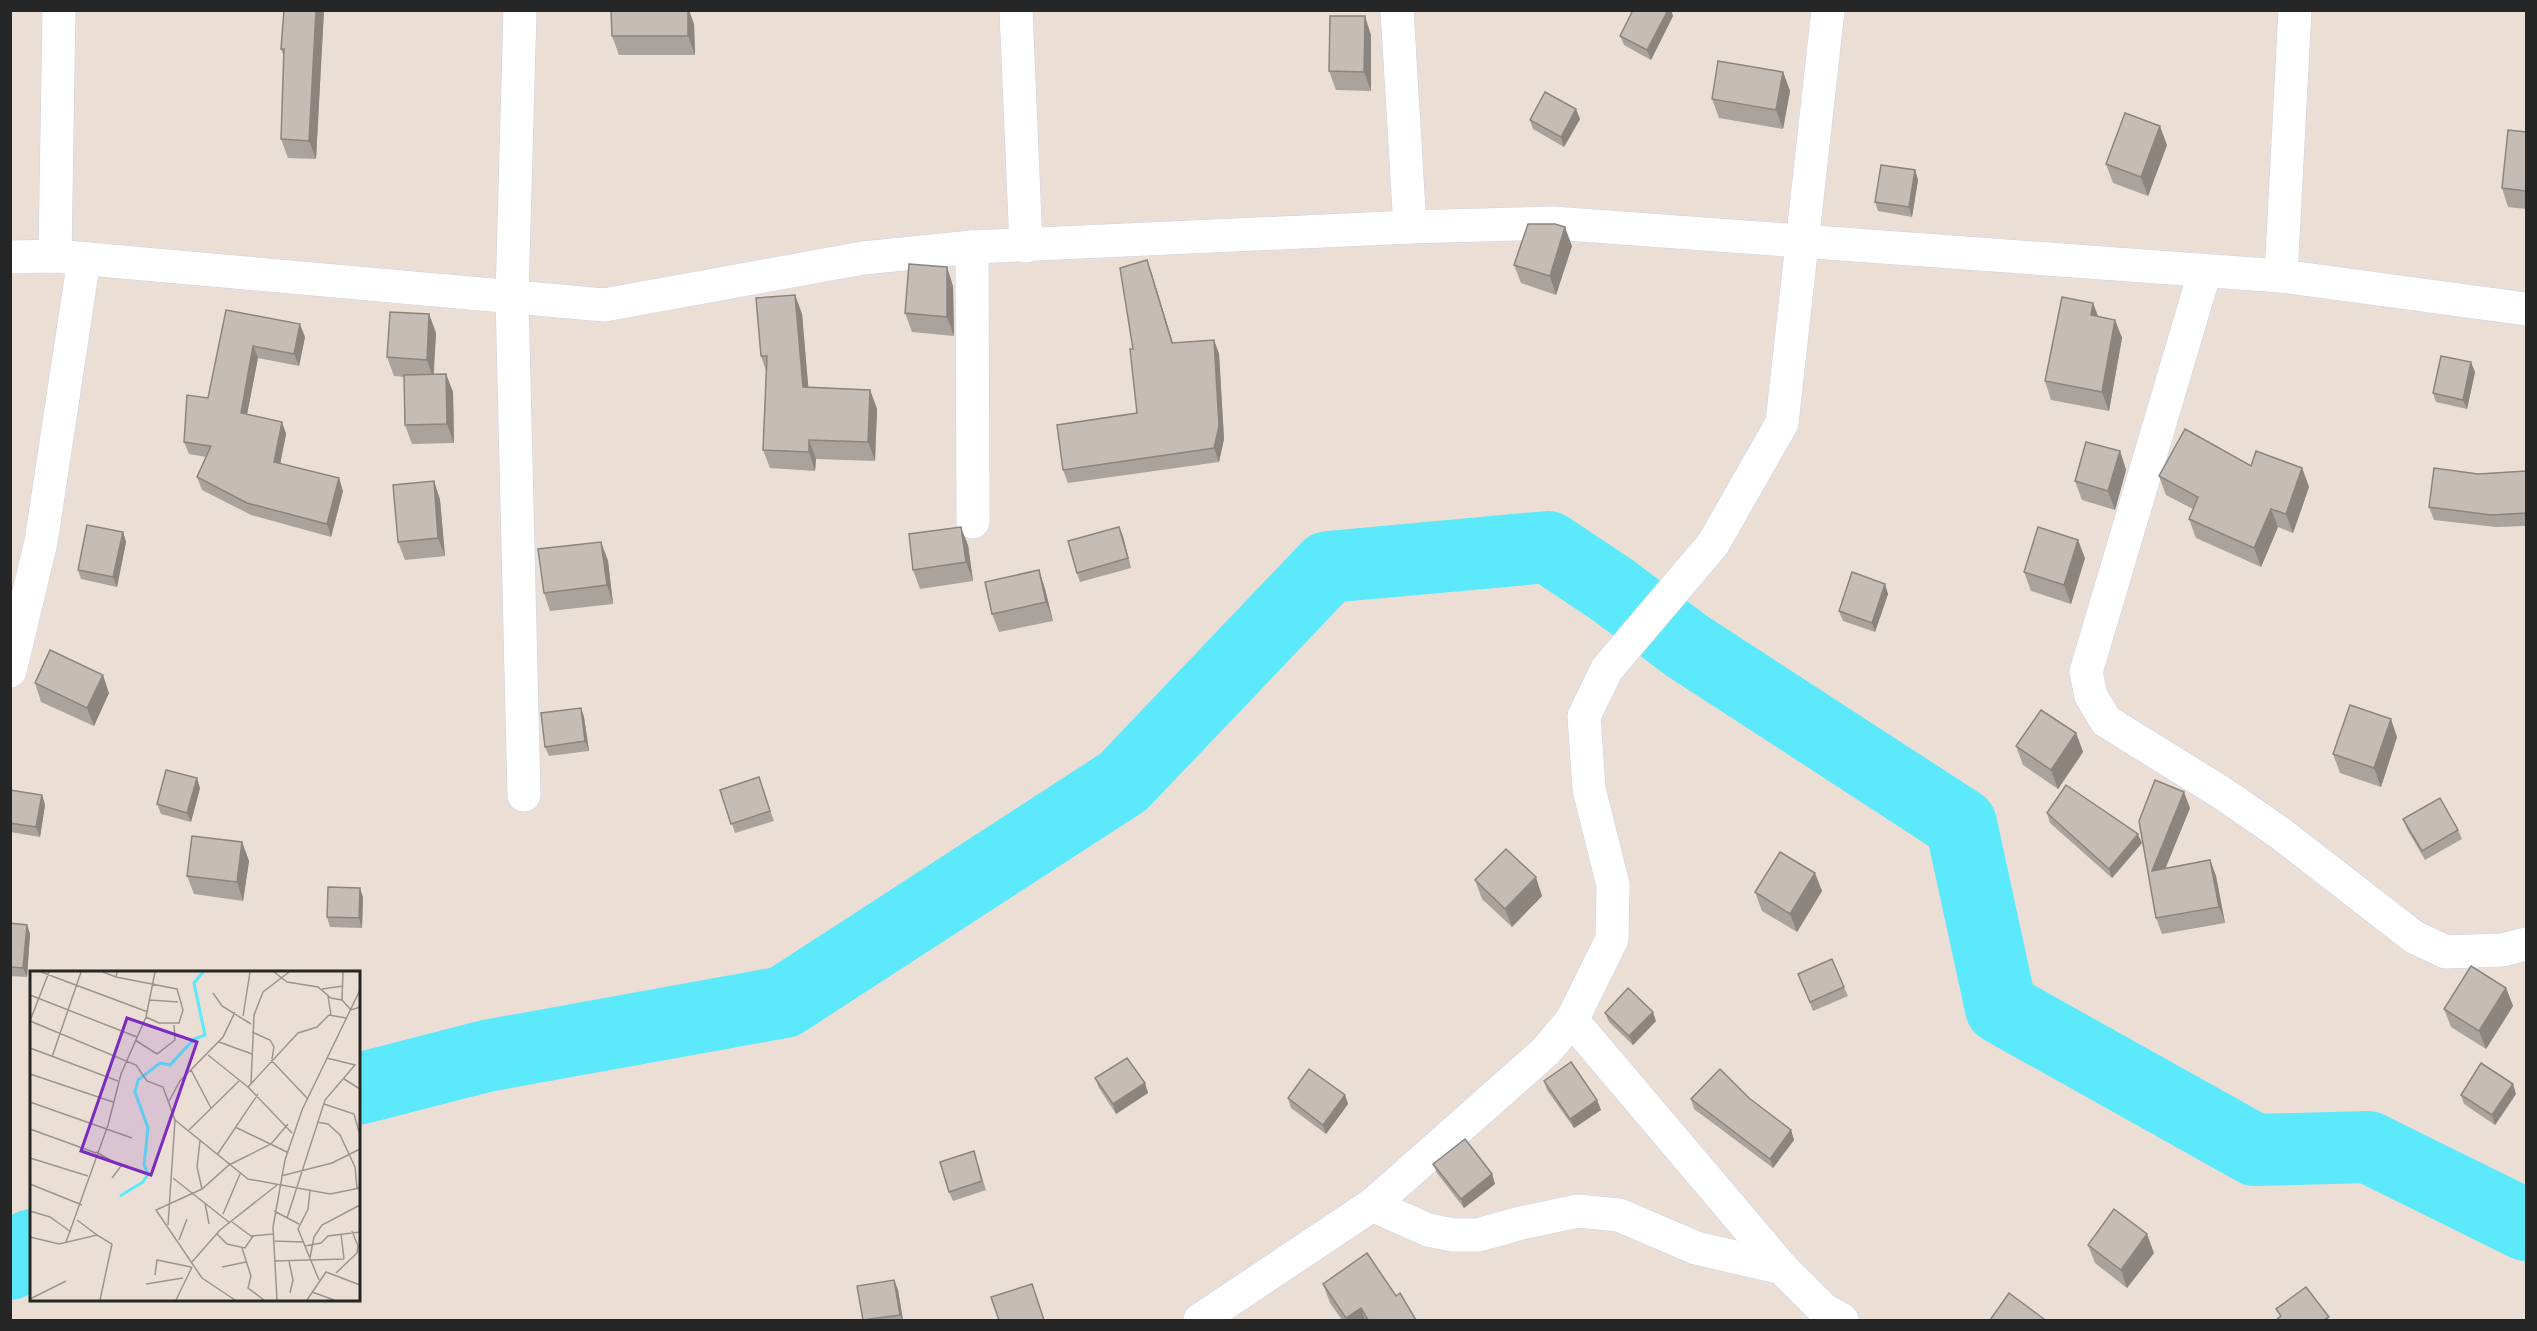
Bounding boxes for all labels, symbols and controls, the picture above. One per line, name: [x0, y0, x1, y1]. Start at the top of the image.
inset map: [30, 971, 360, 1301]

